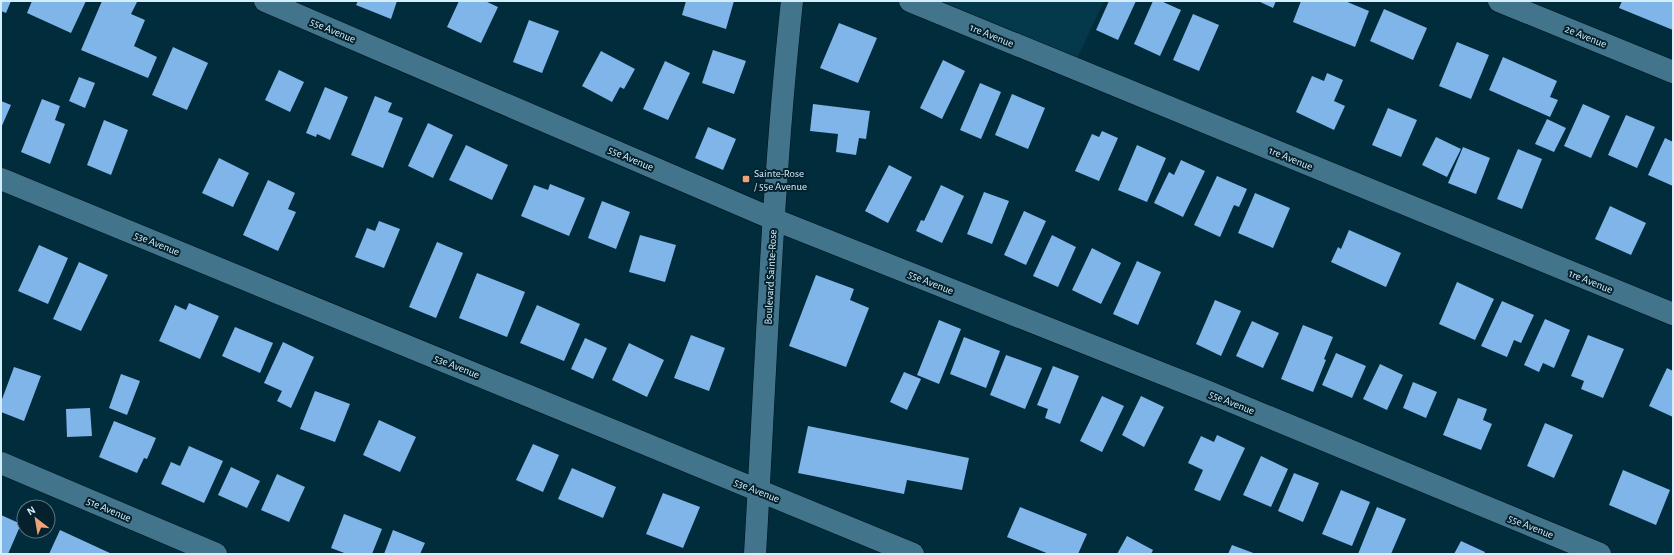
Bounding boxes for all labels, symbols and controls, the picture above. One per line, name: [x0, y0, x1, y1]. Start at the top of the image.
street label: 55e Avenue: [308, 16, 357, 45]
street label: 1re Avenue: [968, 22, 1015, 49]
street label: 2e Avenue: [1563, 23, 1608, 50]
street label: 55e Avenue: [606, 144, 655, 173]
street label: 1re Avenue: [1267, 145, 1314, 172]
place label: Sainte-Rose / 55e Avenue: [754, 168, 807, 192]
marker: Sainte-Rose / 55e Avenue: [741, 174, 751, 184]
street label: 53e Avenue: [132, 229, 181, 258]
street label: Boulevard Sainte-Rose: [763, 229, 778, 325]
street label: 55e Avenue: [906, 268, 955, 297]
street label: 1re Avenue: [1567, 268, 1614, 295]
street label: 53e Avenue: [432, 352, 481, 381]
street label: 55e Avenue: [1207, 388, 1256, 417]
street label: 53e Avenue: [732, 476, 781, 505]
street label: 51e Avenue: [85, 495, 133, 524]
north arrow: [16, 499, 56, 539]
text: N: [25, 504, 37, 518]
street label: 55e Avenue: [1506, 512, 1555, 541]

